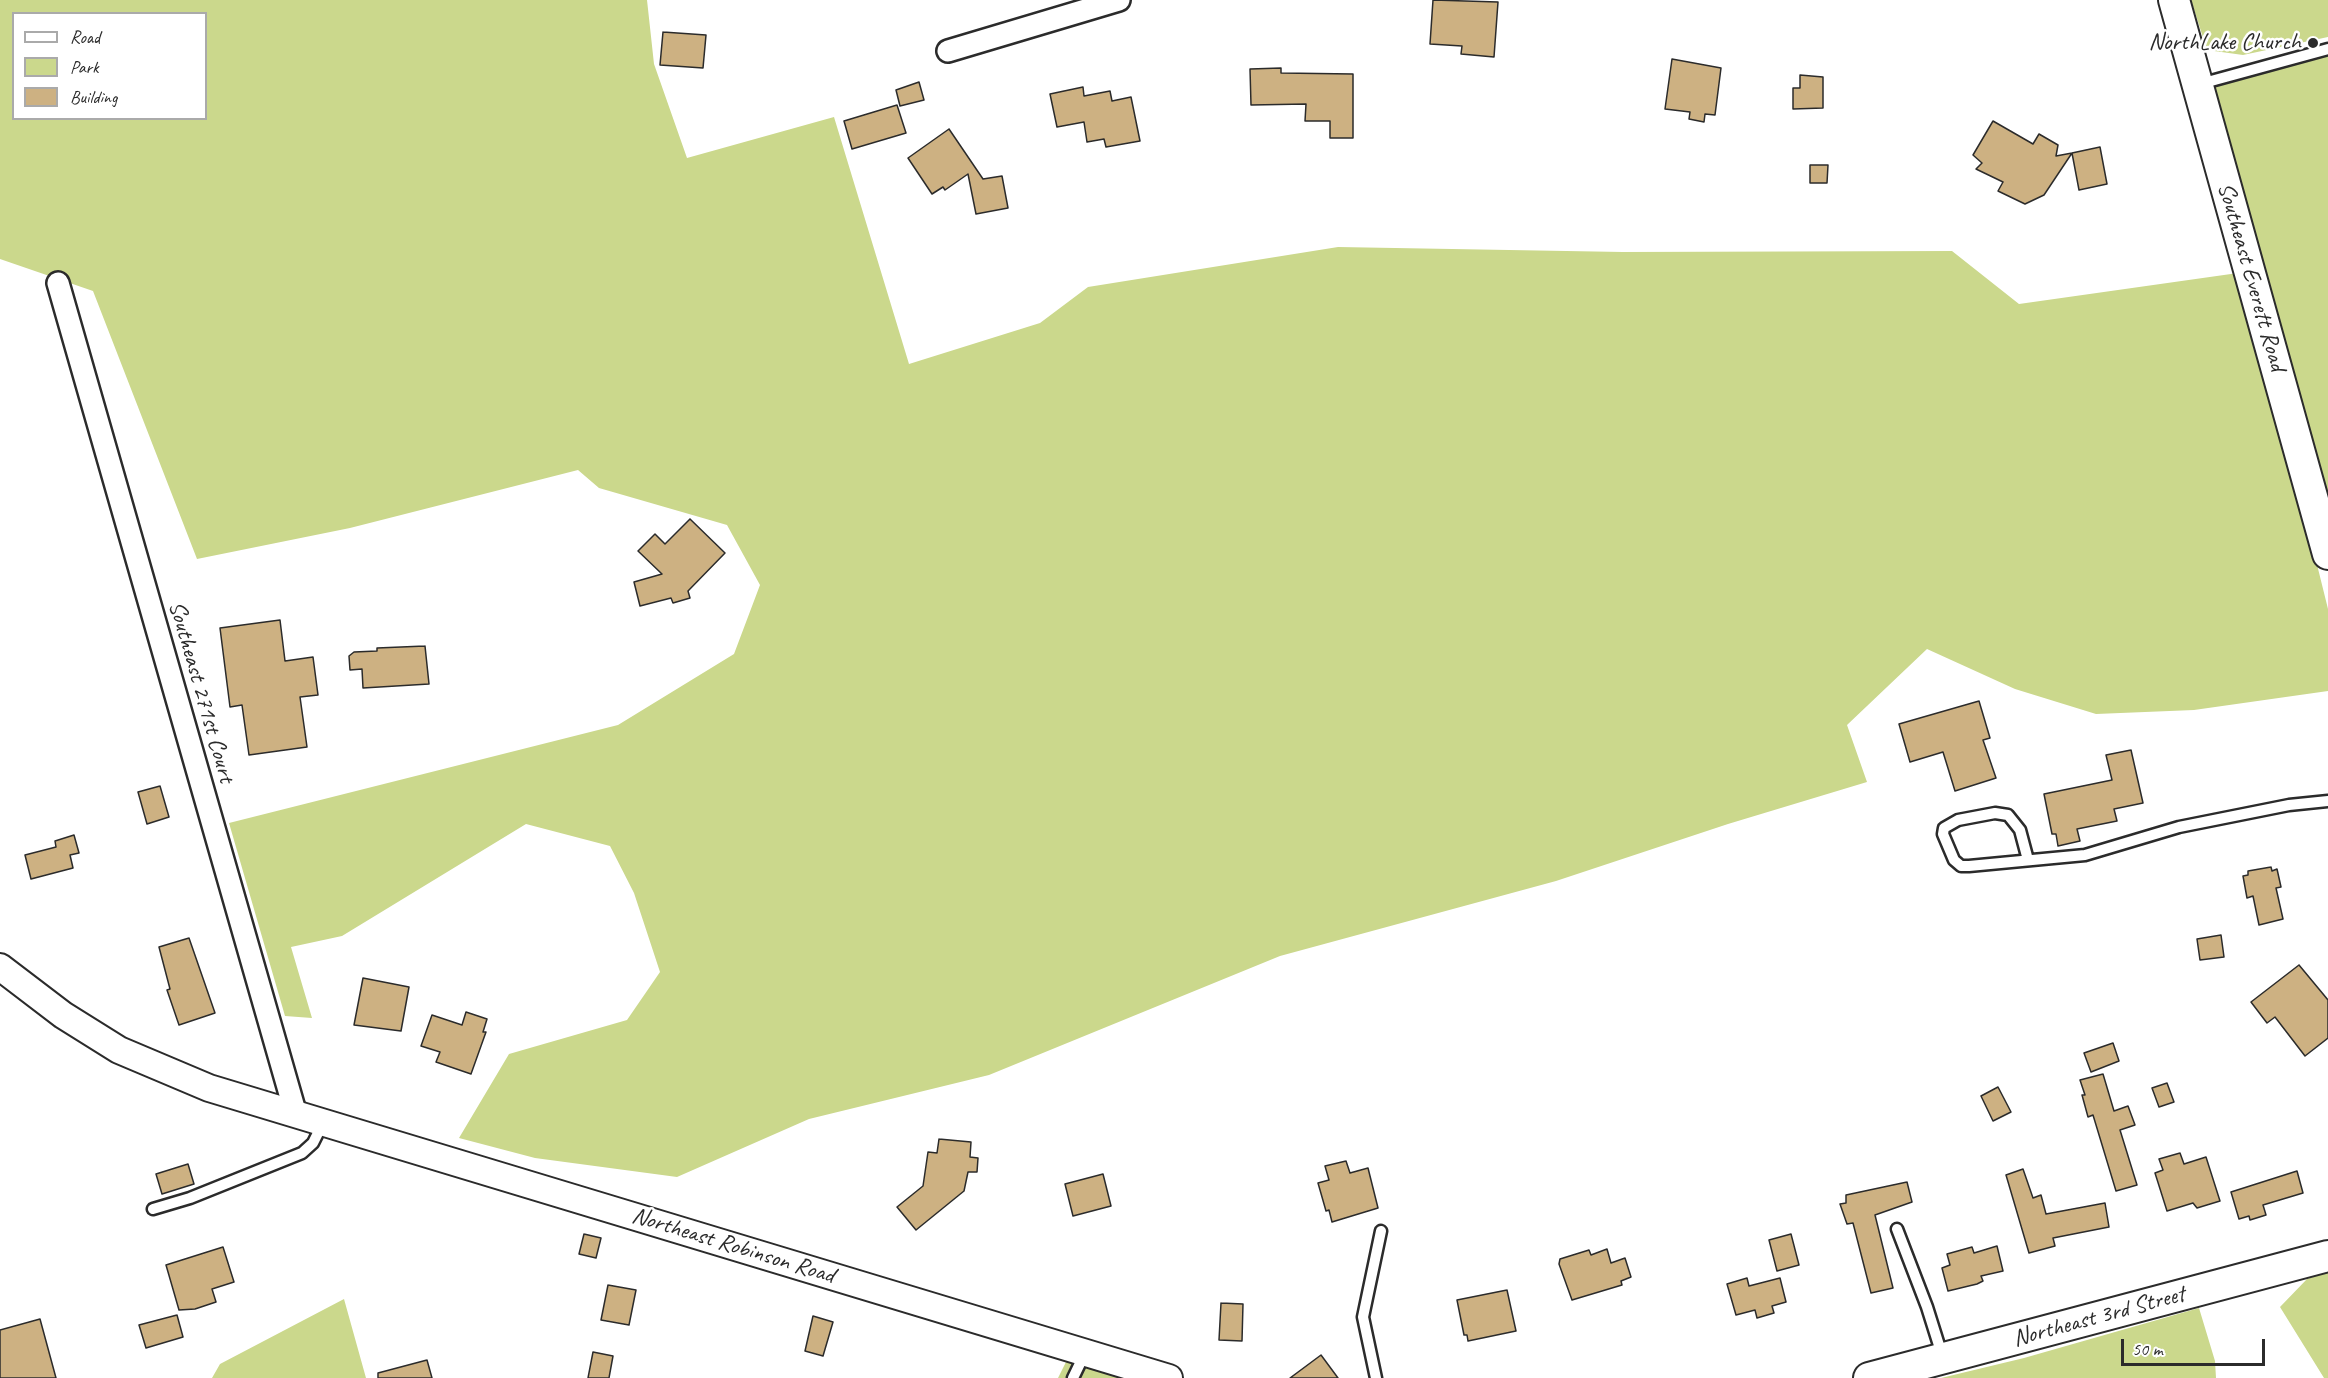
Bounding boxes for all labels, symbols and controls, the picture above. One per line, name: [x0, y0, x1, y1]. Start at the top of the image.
legend: [12, 12, 207, 120]
text: Road: [70, 26, 100, 48]
place label: NorthLake Church: [2148, 29, 2301, 57]
marker: NorthLake Church: [2306, 36, 2320, 50]
text: Park: [70, 56, 99, 78]
text: Building: [70, 86, 117, 108]
street label: Southeast Everett Road: [2210, 180, 2292, 374]
street label: Southeast 271st Court: [161, 598, 241, 786]
street label: Northeast Robinson Road: [628, 1202, 838, 1290]
street label: Northeast 3rd Street: [2010, 1280, 2188, 1354]
scale bar: [2124, 1327, 2268, 1365]
text: 50 m: [2132, 1338, 2163, 1360]

